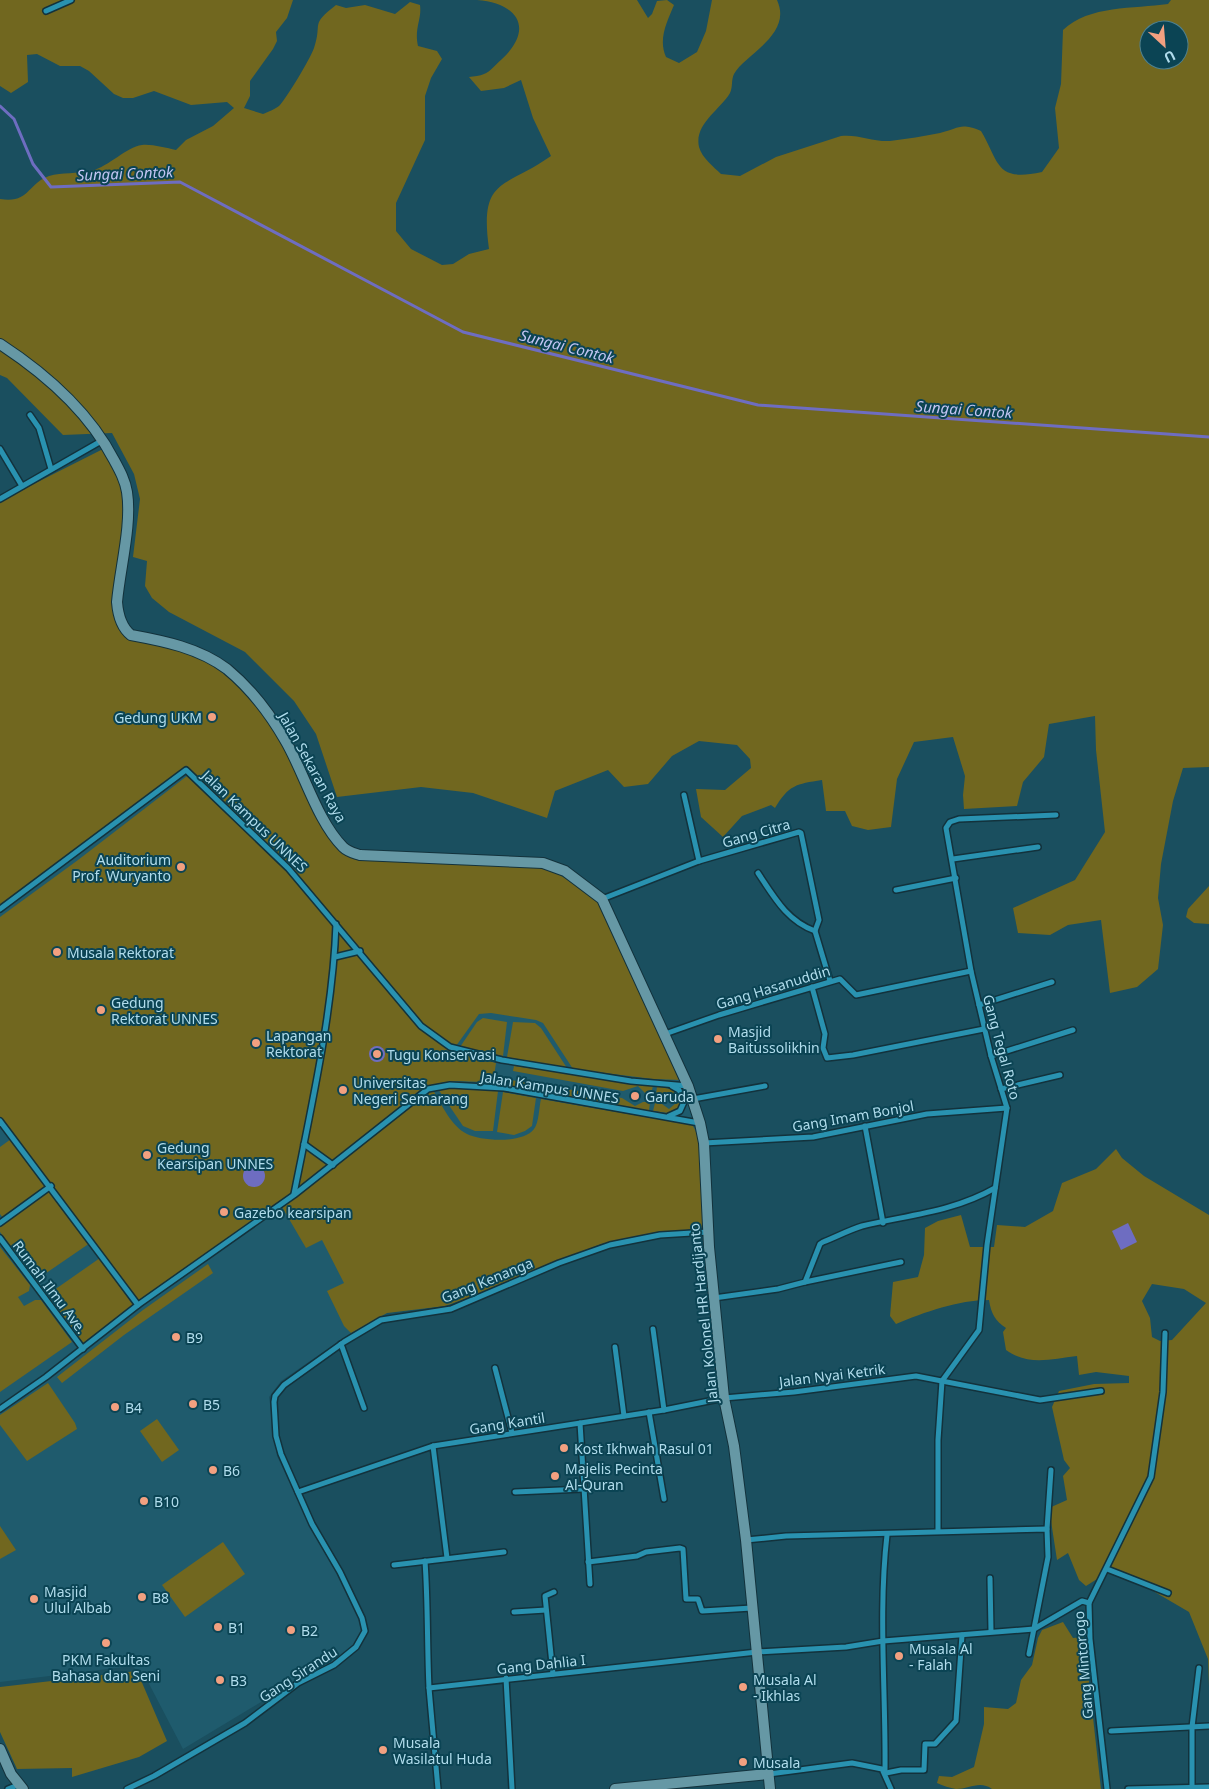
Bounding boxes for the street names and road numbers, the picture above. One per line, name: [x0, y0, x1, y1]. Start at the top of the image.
street label: Jalan Sekaran Raya: [274, 707, 351, 826]
street label: Jalan Kampus UNNES: [197, 764, 312, 877]
street label: Gang Citra: [720, 814, 792, 852]
street label: Gang Hasanuddin: [714, 961, 832, 1013]
street label: Gang Tegal Roto: [979, 992, 1025, 1102]
street label: Jalan Kampus UNNES: [478, 1066, 621, 1107]
street label: Gang Imam Bonjol: [791, 1096, 915, 1136]
street label: Jalan Kolonel HR Hardijanto: [684, 1222, 722, 1406]
street label: Rumah Ilmu Ave.: [9, 1237, 91, 1337]
street label: Gang Kenanga: [438, 1253, 536, 1307]
street label: Jalan Nyai Ketrik: [776, 1359, 887, 1391]
street label: Gang Kantil: [468, 1408, 546, 1438]
street label: Gang Mintorogo: [1069, 1610, 1097, 1720]
street label: Gang Sirandu: [255, 1642, 341, 1706]
street label: Gang Dahlia I: [496, 1650, 587, 1678]

